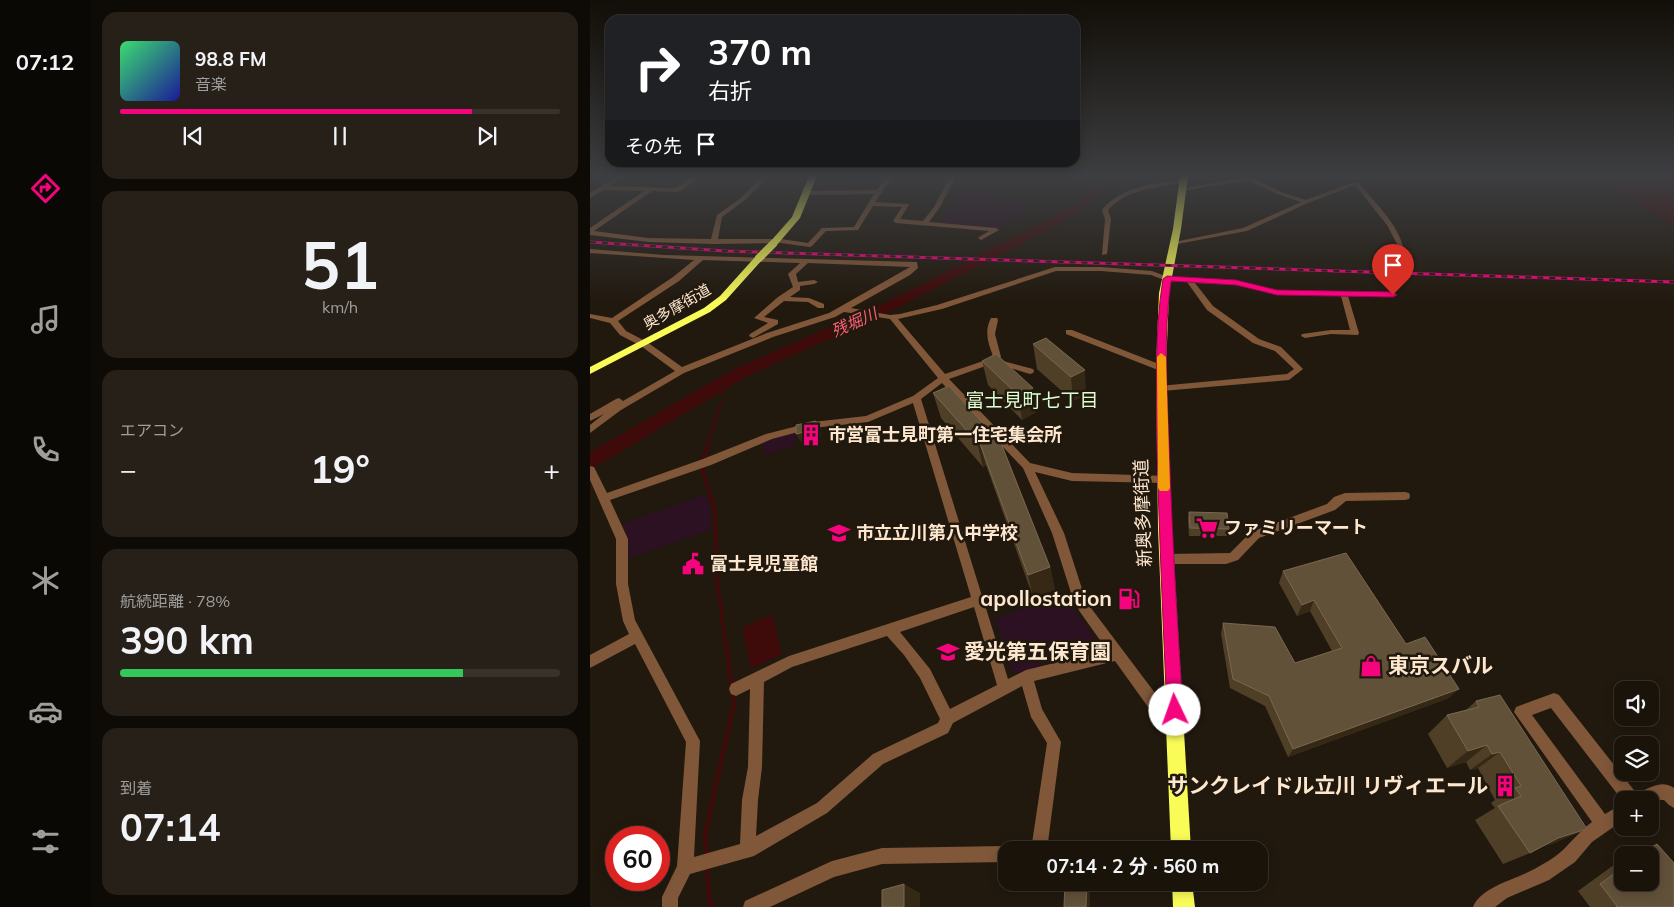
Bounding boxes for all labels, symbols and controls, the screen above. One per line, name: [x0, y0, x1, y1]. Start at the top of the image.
text: 370 m: [708, 30, 812, 74]
icon: right: [625, 35, 690, 100]
text: 98.8 FM: [195, 47, 267, 71]
text: 07:12: [16, 48, 74, 76]
text: 音楽: [195, 74, 227, 94]
text: 右折: [708, 77, 752, 105]
icon: previous: [179, 122, 207, 150]
icon: pause: [326, 122, 354, 150]
icon: next: [473, 122, 501, 150]
icon: arrive: [692, 130, 720, 158]
text: その先: [625, 134, 682, 158]
icon: directions: [28, 171, 63, 206]
text: 51: [301, 224, 379, 305]
pin: [1372, 244, 1414, 295]
icon: arrive: [1379, 251, 1407, 279]
street label: 奥多摩街道: [640, 280, 714, 334]
text: km/h: [322, 297, 358, 317]
icon: music: [28, 302, 63, 337]
water label: 残堀川: [828, 302, 882, 341]
district label: 富士見町七丁目: [965, 388, 1099, 412]
text: エアコン: [120, 420, 184, 440]
building icon: 市営富士見町第一住宅集会所: [798, 422, 824, 448]
place label: 市営富士見町第一住宅集会所: [828, 423, 1062, 446]
icon: phone: [28, 432, 63, 467]
text: 19°: [310, 445, 370, 493]
text: −: [120, 452, 137, 487]
text: +: [543, 452, 560, 487]
street label: 新奥多摩街道: [1129, 459, 1156, 567]
supermarket icon: ファミリーマート: [1194, 515, 1220, 541]
place label: ファミリーマート: [1224, 516, 1368, 539]
school or university icon: 市立立川第八中学校: [826, 520, 852, 546]
place label: 市立立川第八中学校: [856, 521, 1018, 544]
public building icon: 富士見児童館: [680, 551, 706, 577]
place label: 富士見児童館: [710, 552, 818, 575]
icon: climate: [28, 563, 63, 598]
place label: apollostation: [980, 585, 1112, 611]
fuel station icon: apollostation: [1116, 586, 1142, 612]
text: 航続距離 · 78%: [120, 591, 230, 611]
text: 390 km: [120, 616, 254, 664]
place label: 愛光第五保育園: [964, 638, 1111, 664]
school or university icon: 愛光第五保育園: [935, 639, 961, 665]
place label: 東京スバル: [1388, 652, 1493, 678]
shop icon: 東京スバル: [1358, 653, 1384, 679]
map controls: [1614, 681, 1659, 891]
button: sound: [1614, 681, 1659, 726]
position arrow: [1148, 683, 1200, 735]
icon: car: [28, 694, 63, 729]
button: layers: [1614, 736, 1659, 781]
place label: サンクレイドル立川 リヴィエール: [1167, 772, 1488, 798]
building icon: サンクレイドル立川 リヴィエール: [1492, 773, 1518, 799]
text: 到着: [120, 778, 152, 798]
button: +: [1614, 791, 1659, 836]
text: 07:14: [120, 803, 221, 851]
icon: filters: [28, 824, 63, 859]
speed limit sign: 60: [605, 826, 670, 891]
button: −: [1614, 846, 1659, 891]
text: 07:14 · 2 分 · 560 m: [1047, 854, 1219, 878]

